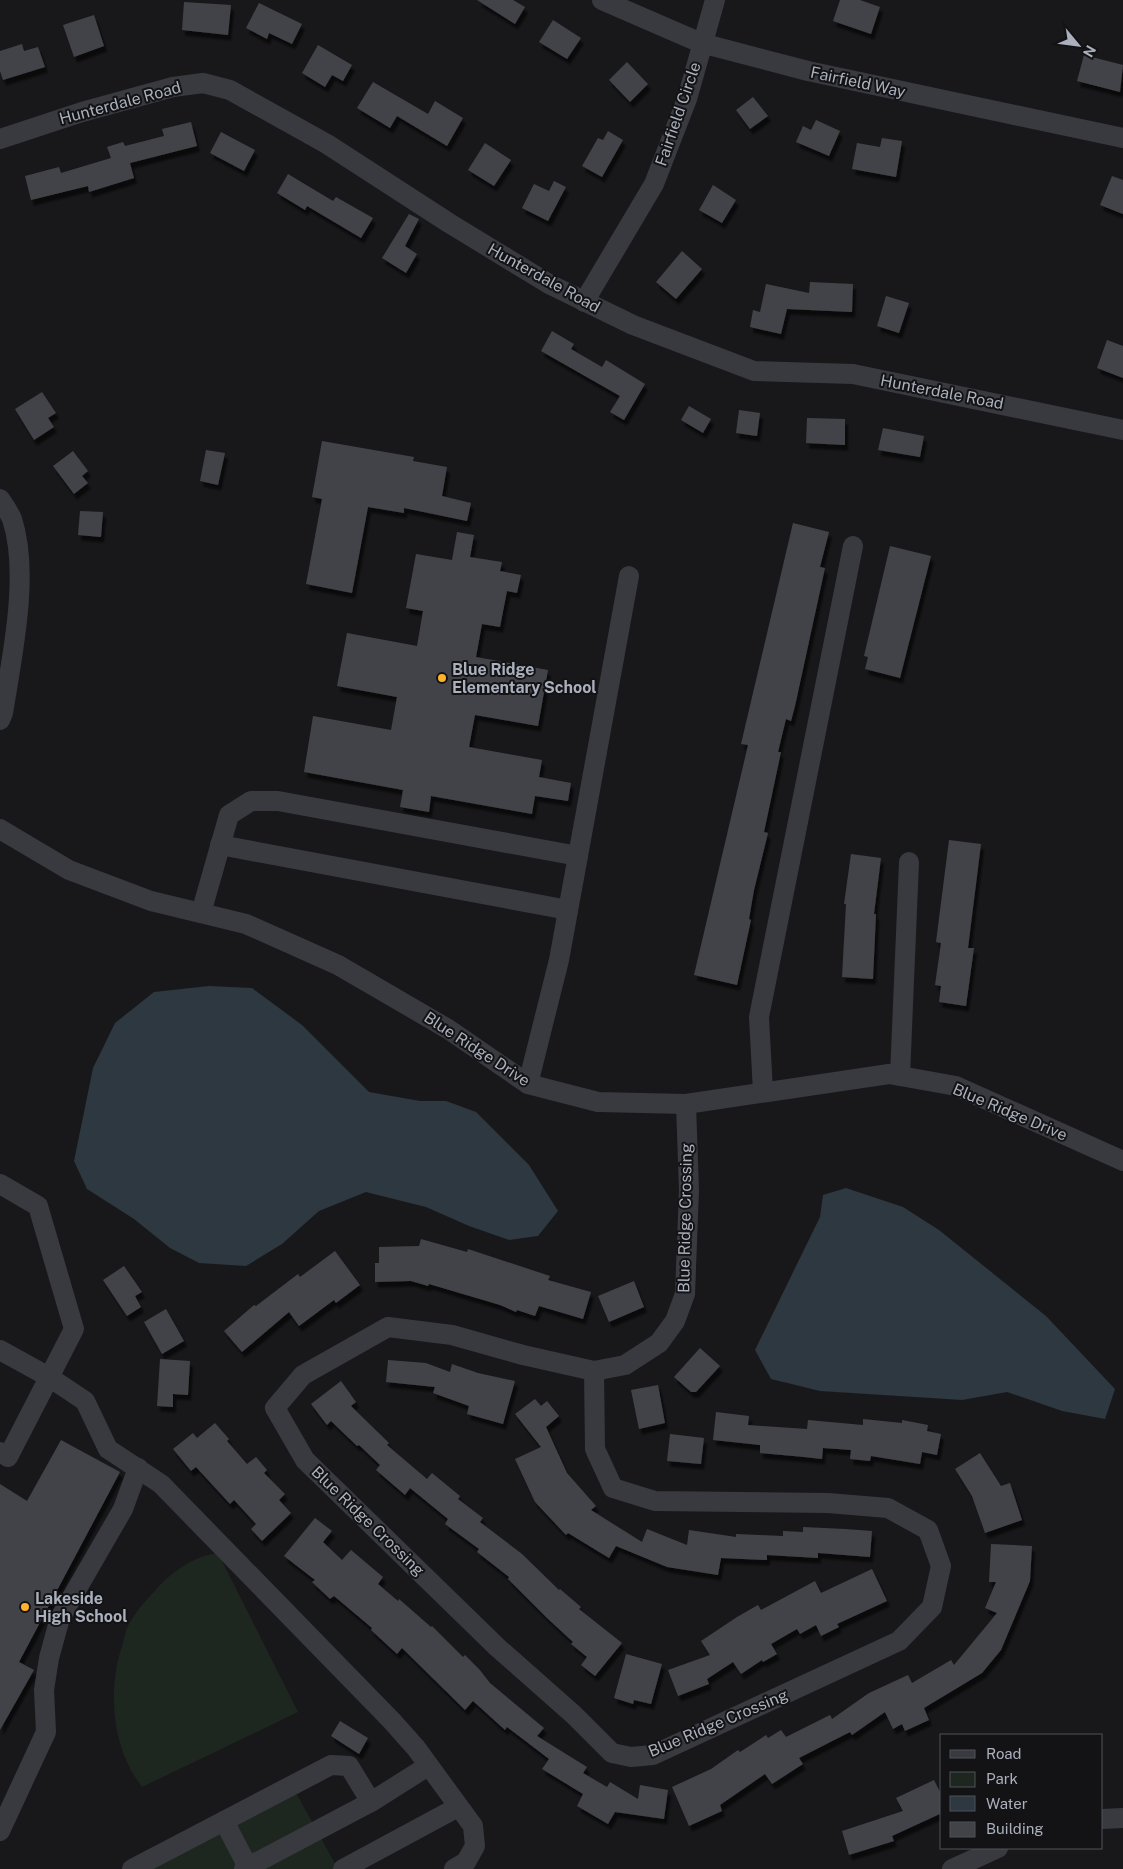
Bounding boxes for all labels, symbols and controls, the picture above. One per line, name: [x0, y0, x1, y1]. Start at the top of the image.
north arrow: [1053, 20, 1103, 70]
text: N: [1080, 43, 1099, 60]
street label: Fairfield Circle: [651, 59, 705, 169]
street label: Fairfield Way: [809, 63, 908, 101]
street label: Hunterdale Road: [57, 78, 183, 128]
street label: Hunterdale Road: [485, 239, 603, 317]
street label: Hunterdale Road: [879, 371, 1005, 413]
place label: Blue Ridge Elementary School: [452, 660, 597, 697]
marker: Blue Ridge Elementary School: [436, 672, 448, 684]
street label: Blue Ridge Drive: [420, 1008, 534, 1090]
street label: Blue Ridge Drive: [950, 1079, 1070, 1145]
street label: Blue Ridge Crossing: [674, 1143, 696, 1293]
street label: Blue Ridge Crossing: [308, 1462, 428, 1580]
place label: Lakeside High School: [35, 1589, 128, 1626]
marker: Lakeside High School: [19, 1601, 31, 1613]
street label: Blue Ridge Crossing: [645, 1685, 791, 1761]
legend: [940, 1734, 1103, 1849]
text: Road: [986, 1745, 1022, 1762]
text: Park: [986, 1770, 1018, 1787]
text: Water: [986, 1795, 1028, 1812]
text: Building: [986, 1820, 1044, 1837]

